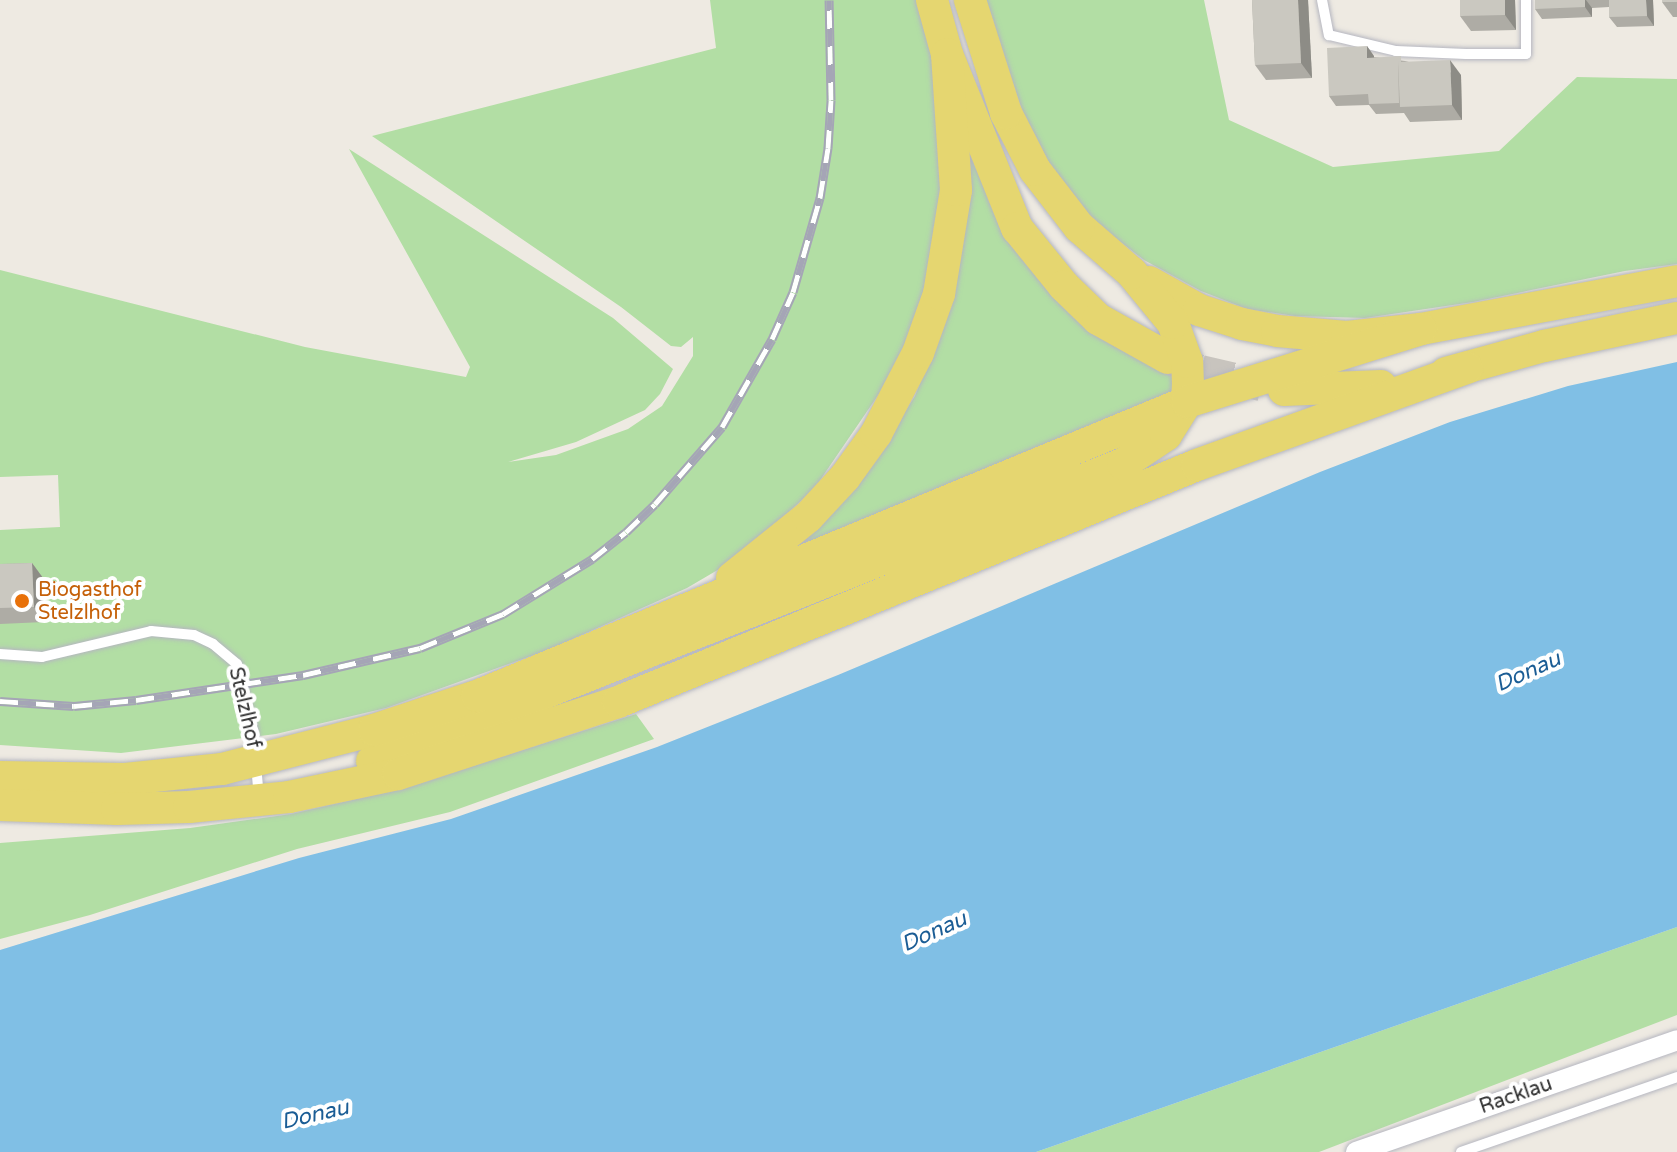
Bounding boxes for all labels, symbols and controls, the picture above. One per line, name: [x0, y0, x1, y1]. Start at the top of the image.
place label: Biogasthof Stelzlhof: [38, 578, 142, 625]
marker: Biogasthof Stelzlhof: [13, 592, 31, 610]
water label: Donau: [1491, 646, 1565, 698]
street label: Stelzlhof: [223, 665, 265, 751]
water label: Donau: [897, 906, 971, 958]
street label: Racklau: [1476, 1072, 1556, 1120]
water label: Donau: [279, 1094, 351, 1136]

